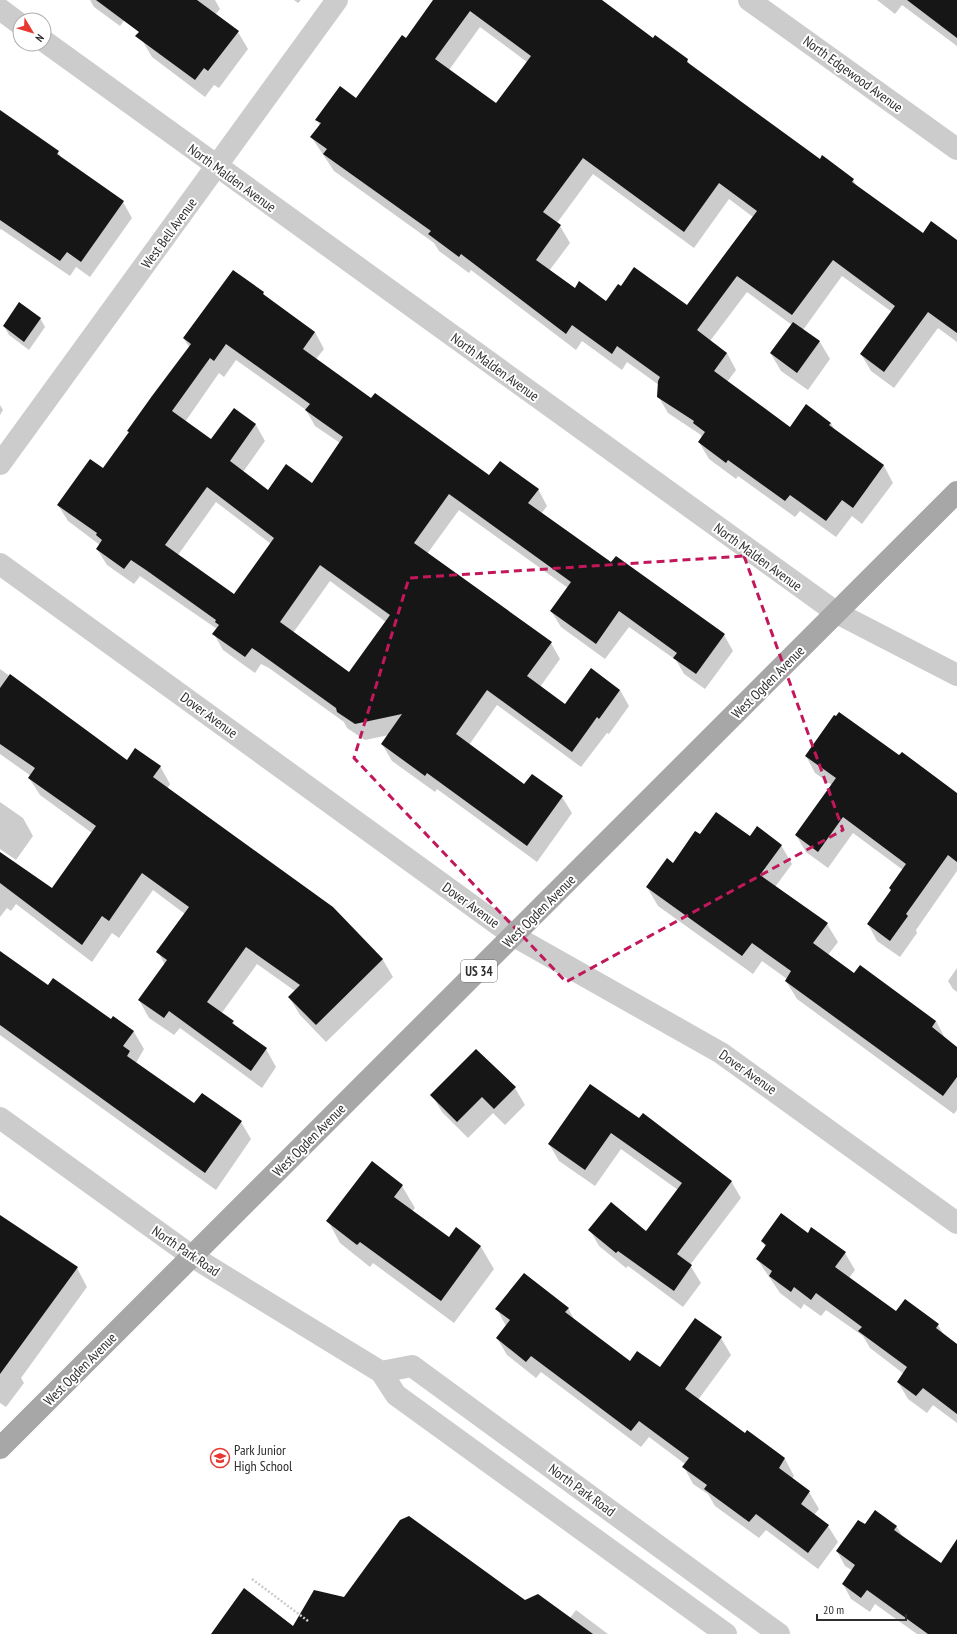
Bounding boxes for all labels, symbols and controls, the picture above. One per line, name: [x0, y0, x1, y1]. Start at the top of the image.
north arrow: [12, 12, 52, 52]
text: N: [33, 32, 47, 45]
street label: North Edgewood Avenue: [800, 32, 907, 116]
street label: North Malden Avenue: [184, 140, 280, 216]
street label: West Bell Avenue: [137, 194, 201, 272]
street label: North Malden Avenue: [447, 329, 543, 405]
street label: North Malden Avenue: [710, 519, 806, 595]
street label: West Ogden Avenue: [728, 642, 808, 722]
street label: Dover Avenue: [177, 688, 241, 742]
street label: West Ogden Avenue: [499, 871, 579, 951]
street label: Dover Avenue: [439, 878, 503, 932]
road number: US 34: [461, 960, 497, 982]
street label: Dover Avenue: [716, 1046, 780, 1099]
street label: West Ogden Avenue: [269, 1100, 349, 1180]
street label: North Park Road: [149, 1222, 223, 1280]
street label: West Ogden Avenue: [40, 1329, 120, 1409]
place label: Park Junior High School: [234, 1441, 293, 1475]
school or university icon: Park Junior High School: [209, 1447, 231, 1469]
street label: North Park Road: [545, 1460, 619, 1520]
scale bar: [817, 1596, 906, 1622]
text: 20 m: [823, 1602, 844, 1617]

